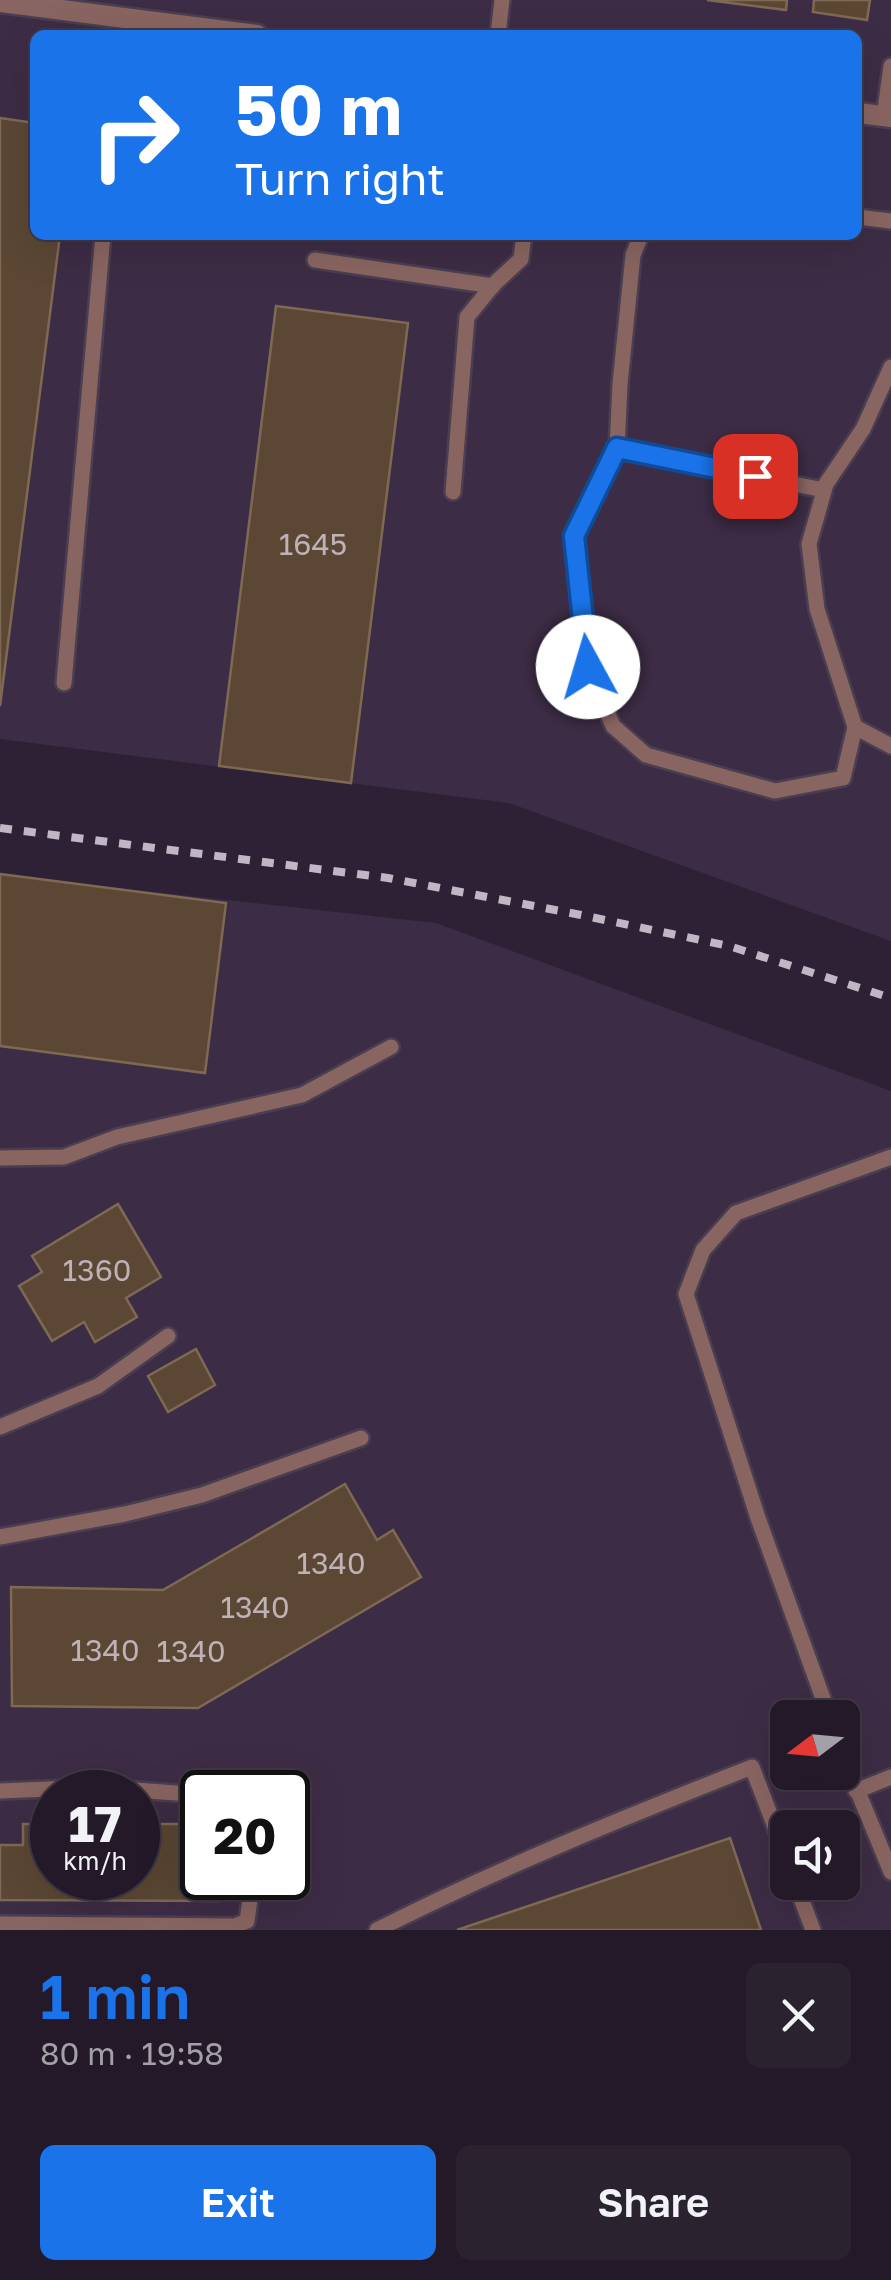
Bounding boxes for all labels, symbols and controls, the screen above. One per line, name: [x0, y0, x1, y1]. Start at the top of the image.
text: 50 m: [235, 66, 402, 150]
icon: right: [70, 70, 200, 200]
text: Turn right: [235, 151, 445, 205]
pin: [713, 434, 798, 519]
icon: arrive: [728, 449, 783, 504]
house number: 1645: [279, 526, 347, 562]
position arrow: [536, 615, 640, 719]
house number: 1360: [63, 1252, 131, 1288]
house number: 1340: [297, 1545, 366, 1581]
house number: 1340: [221, 1589, 290, 1625]
house number: 1340: [71, 1632, 140, 1668]
house number: 1340: [157, 1633, 226, 1669]
north arrow: [770, 1700, 860, 1790]
map controls: [770, 1700, 860, 1900]
speed limit sign: 20: [180, 1770, 310, 1900]
text: 17: [68, 1793, 121, 1853]
button: sound: [770, 1810, 860, 1900]
text: km/h: [63, 1845, 127, 1876]
text: 1 min: [40, 1960, 190, 2032]
button: close: [746, 1963, 851, 2068]
text: 80 m · 19:58: [40, 2034, 224, 2072]
button: Exit: [40, 2145, 436, 2260]
button: Share: [456, 2145, 851, 2260]

